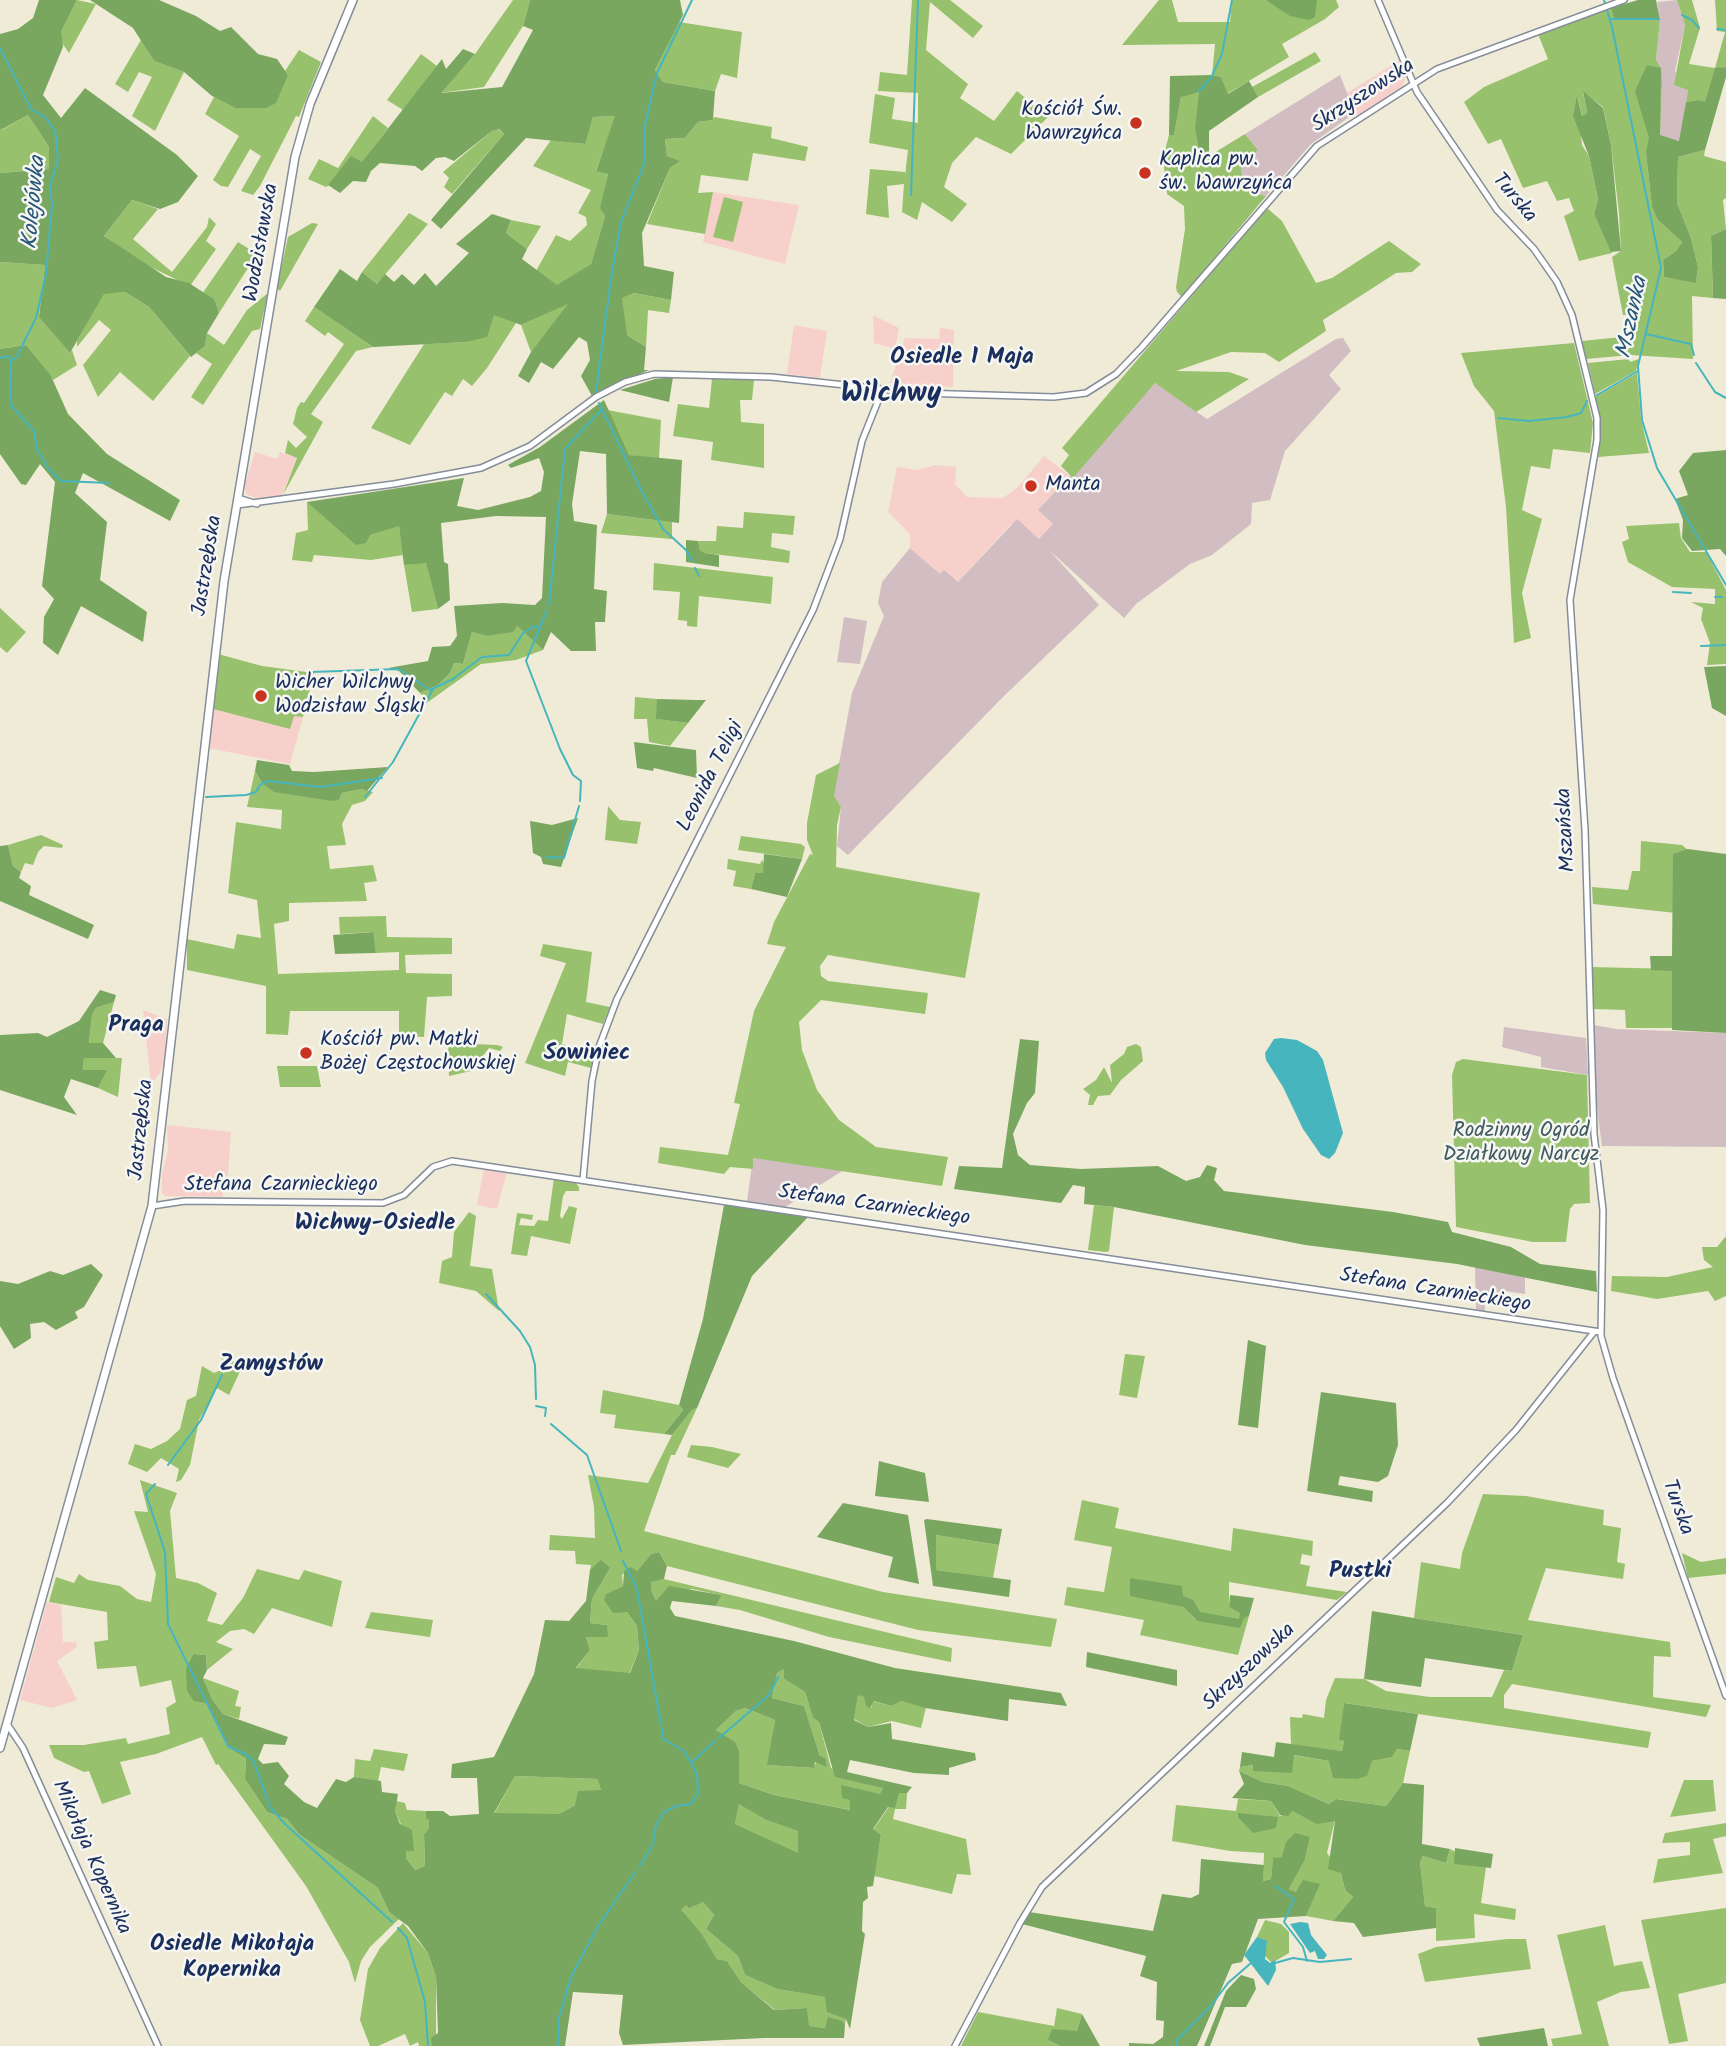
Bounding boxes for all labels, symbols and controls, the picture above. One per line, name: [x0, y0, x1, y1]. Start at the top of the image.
street label: Skrzyszowska: [1308, 54, 1420, 140]
place label: Kościół Św. Wawrzyńca: [1021, 98, 1122, 148]
marker: Kościół Św. Wawrzyńca: [1128, 115, 1144, 131]
place label: Kaplica pw. św. Wawrzyńca: [1159, 148, 1292, 198]
water label: Kolejówka: [18, 155, 54, 251]
marker: Kaplica pw. św. Wawrzyńca: [1137, 165, 1153, 181]
street label: Turska: [1485, 169, 1541, 229]
street label: Wodzisławska: [240, 182, 286, 304]
water label: Mszanka: [1612, 275, 1656, 361]
district label: Osiedle 1 Maja: [890, 345, 1034, 373]
district label: Wilchwy: [841, 379, 941, 413]
place label: Manta: [1045, 473, 1101, 499]
marker: Manta: [1023, 478, 1039, 494]
street label: Jastrzębska: [189, 514, 229, 618]
place label: Wicher Wilchwy Wodzisław Śląski: [275, 671, 424, 721]
marker: Wicher Wilchwy Wodzisław Śląski: [253, 688, 269, 704]
street label: Leonida Teligi: [673, 717, 751, 837]
street label: Mszańska: [1553, 787, 1583, 873]
district label: Praga: [108, 1013, 164, 1041]
place label: Kościół pw. Matki Bożej Częstochowskiej: [320, 1028, 516, 1078]
district label: Sowiniec: [544, 1041, 630, 1069]
marker: Kościół pw. Matki Bożej Częstochowskiej: [298, 1045, 314, 1061]
street label: Jastrzębska: [125, 1078, 161, 1182]
park label: Rodzinny Ogród Działkowy Narcyz: [1443, 1119, 1599, 1169]
street label: Stefana Czarnieckiego: [184, 1173, 378, 1199]
street label: Stefana Czarnieckiego: [777, 1181, 971, 1233]
district label: Wichwy-Osiedle: [295, 1211, 455, 1239]
street label: Stefana Czarnieckiego: [1338, 1264, 1532, 1320]
district label: Zamysłów: [219, 1352, 323, 1380]
street label: Turska: [1654, 1477, 1698, 1539]
district label: Pustki: [1329, 1559, 1391, 1587]
street label: Skrzyszowska: [1198, 1619, 1302, 1717]
street label: Mikołaja Kopernika: [45, 1777, 135, 1939]
district label: Osiedle Mikołaja Kopernika: [150, 1932, 314, 1986]

